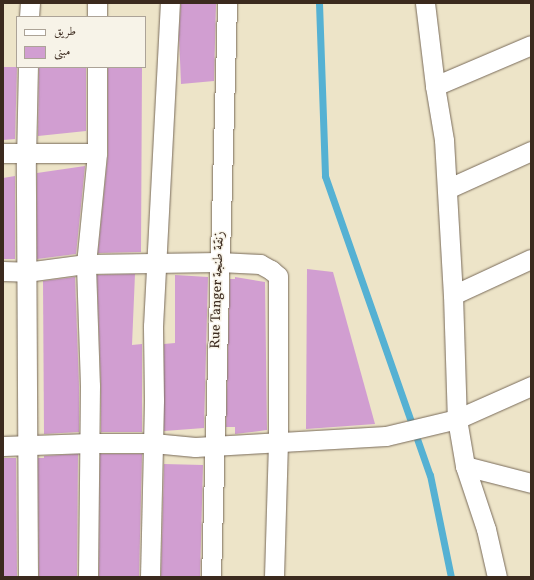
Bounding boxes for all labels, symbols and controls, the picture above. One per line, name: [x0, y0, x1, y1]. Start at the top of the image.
legend: [16, 16, 146, 68]
text: طريق: [54, 24, 76, 40]
text: مبنى: [54, 44, 70, 60]
street label: Rue Tanger زنقة طنجة: [208, 231, 228, 349]

